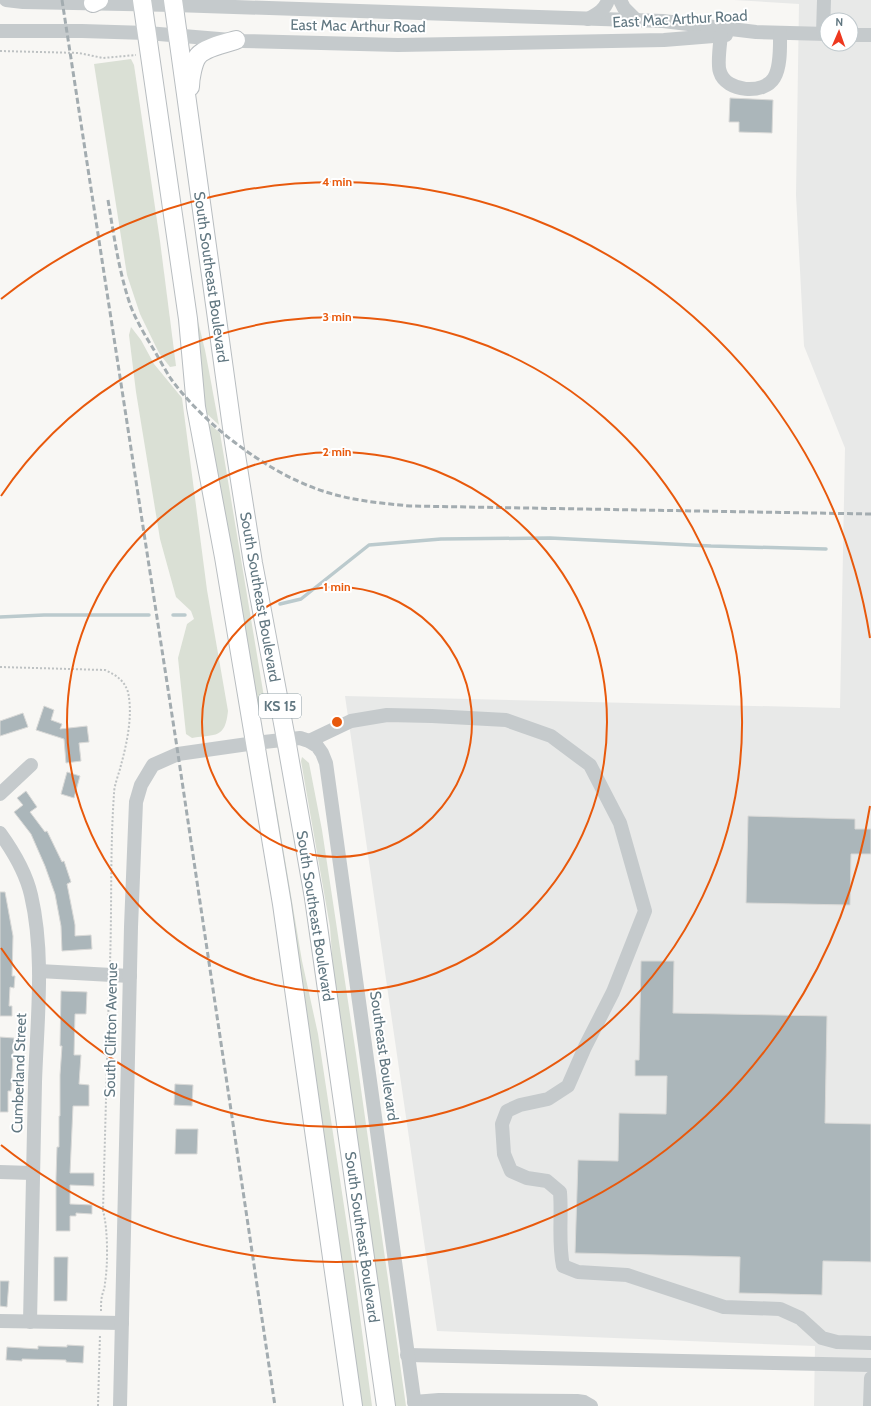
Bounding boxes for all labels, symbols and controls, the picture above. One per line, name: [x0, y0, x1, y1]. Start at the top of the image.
street label: East Mac Arthur Road: [612, 6, 748, 32]
north arrow: [819, 12, 859, 52]
text: N: [835, 15, 843, 29]
street label: East Mac Arthur Road: [290, 16, 426, 36]
text: 4 min: [322, 174, 352, 189]
street label: South Southeast Boulevard: [190, 190, 232, 364]
text: 3 min: [322, 309, 352, 324]
text: 2 min: [323, 444, 351, 459]
street label: South Southeast Boulevard: [236, 510, 284, 684]
text: 1 min: [323, 579, 351, 594]
road number: KS 15: [259, 694, 301, 718]
centre of rings: [330, 715, 344, 729]
street label: South Southeast Boulevard: [293, 829, 337, 1003]
street label: South Clifton Avenue: [101, 962, 121, 1098]
street label: Southeast Boulevard: [366, 990, 402, 1122]
street label: Cumberland Street: [8, 1013, 30, 1133]
street label: South Southeast Boulevard: [341, 1150, 383, 1324]

